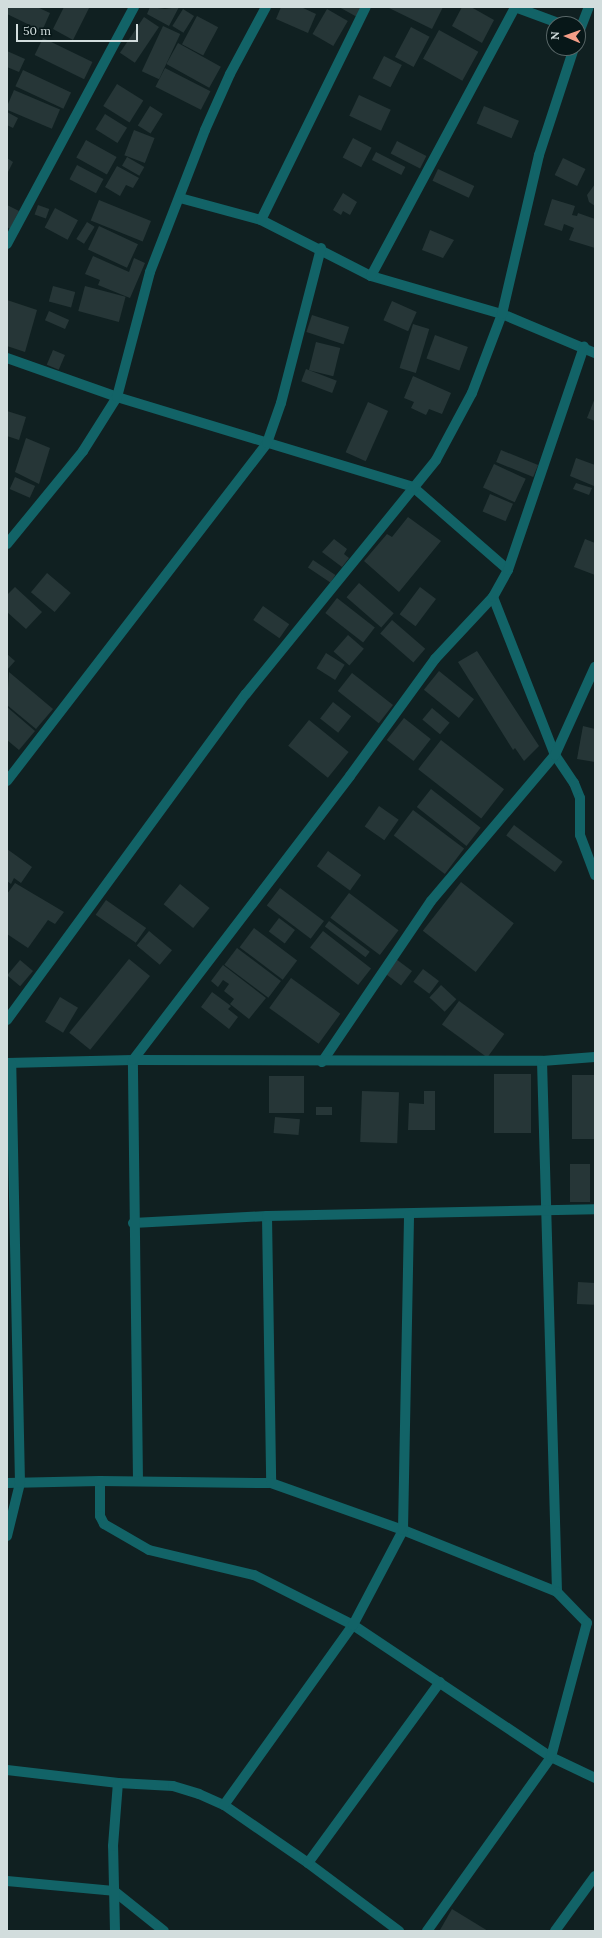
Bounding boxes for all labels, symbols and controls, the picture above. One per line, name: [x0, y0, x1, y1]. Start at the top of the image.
scale bar: [18, 16, 140, 42]
north arrow: [546, 16, 586, 56]
text: 50 m: [23, 23, 51, 38]
text: N: [548, 31, 562, 40]

